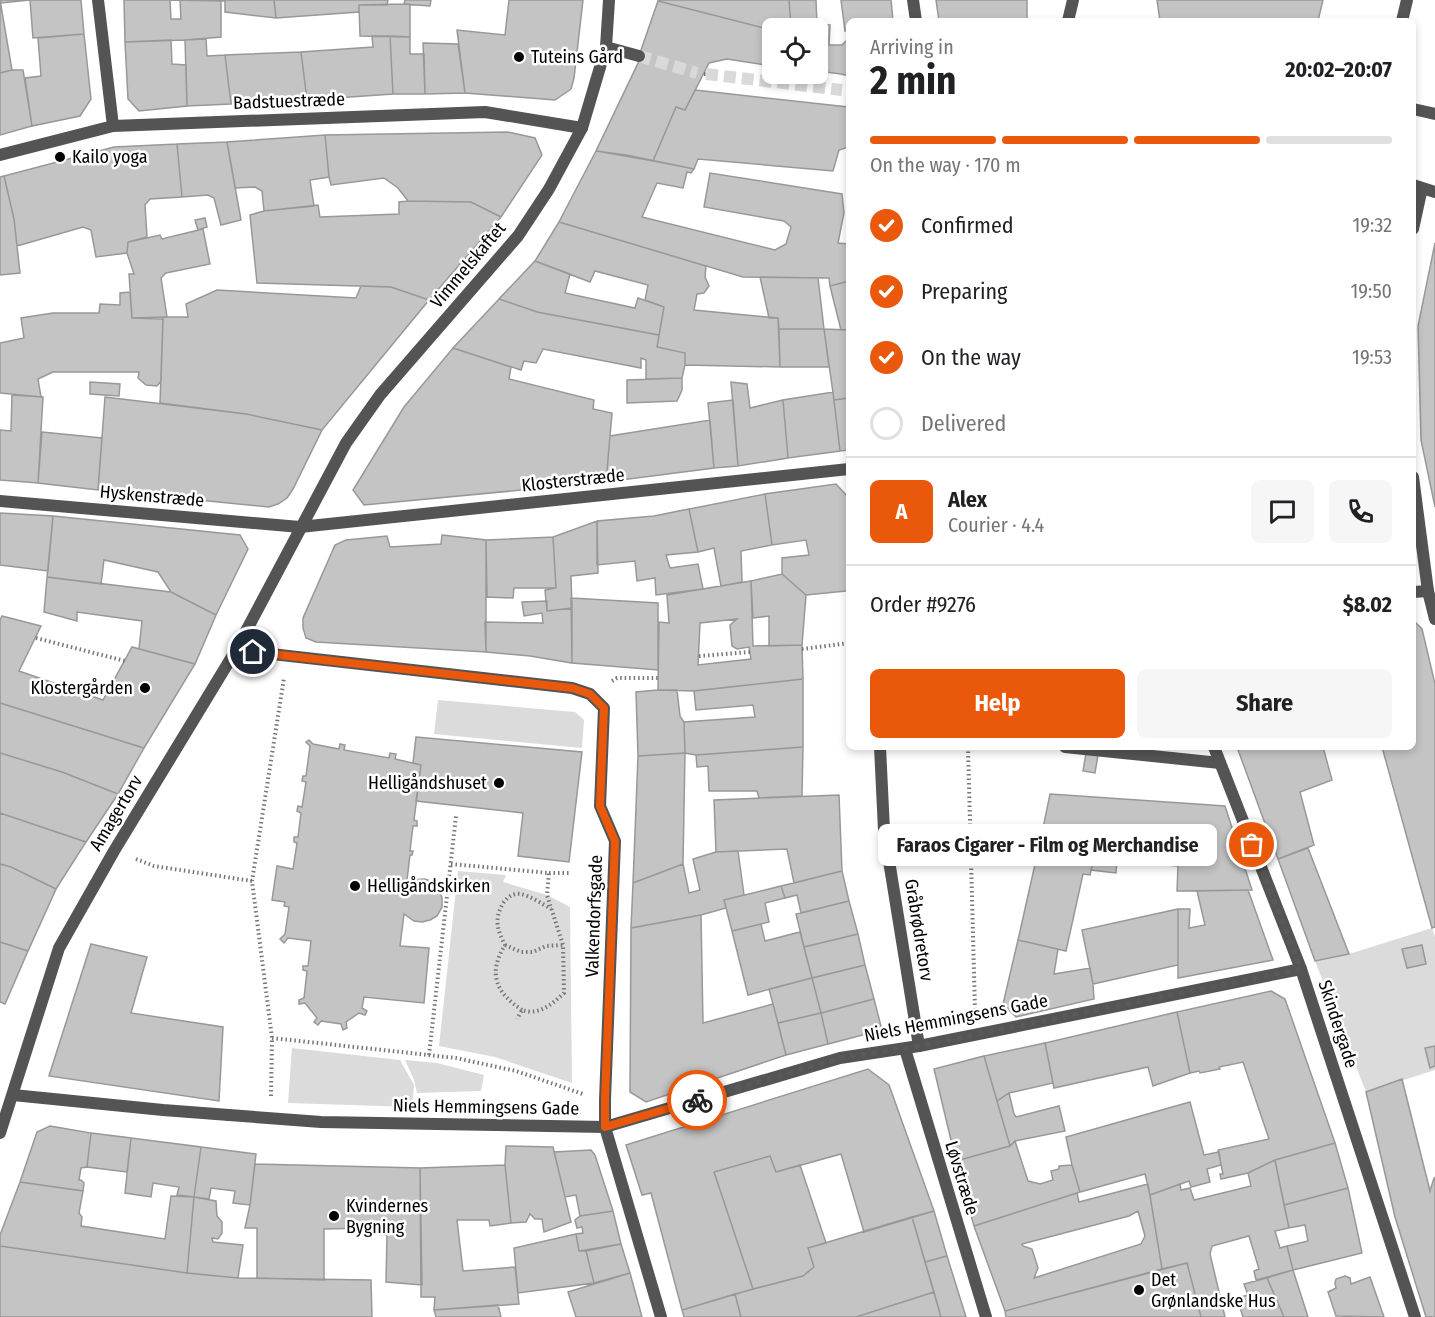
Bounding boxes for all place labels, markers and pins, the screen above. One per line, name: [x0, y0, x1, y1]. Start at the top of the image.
place label: Tuteins Gård: [531, 46, 623, 68]
marker: Tuteins Gård: [512, 50, 526, 64]
place label: Kailo yoga: [72, 146, 148, 168]
marker: Kailo yoga: [53, 150, 67, 164]
pin: [227, 626, 278, 677]
place label: Klostergården: [30, 677, 133, 699]
marker: Klostergården: [138, 681, 152, 695]
place label: Helligåndshuset: [368, 772, 487, 794]
marker: Helligåndshuset: [492, 776, 506, 790]
pin: [1226, 819, 1277, 870]
callout: Faraos Cigarer - Film og Merchandise: [877, 824, 1216, 866]
place label: Helligåndskirken: [367, 875, 490, 897]
marker: Helligåndskirken: [348, 879, 362, 893]
place label: Kvindernes Bygning: [346, 1195, 429, 1238]
marker: Kvindernes Bygning: [327, 1209, 341, 1223]
place label: Det Grønlandske Hus: [1151, 1269, 1276, 1312]
marker: Det Grønlandske Hus: [1132, 1283, 1146, 1297]

